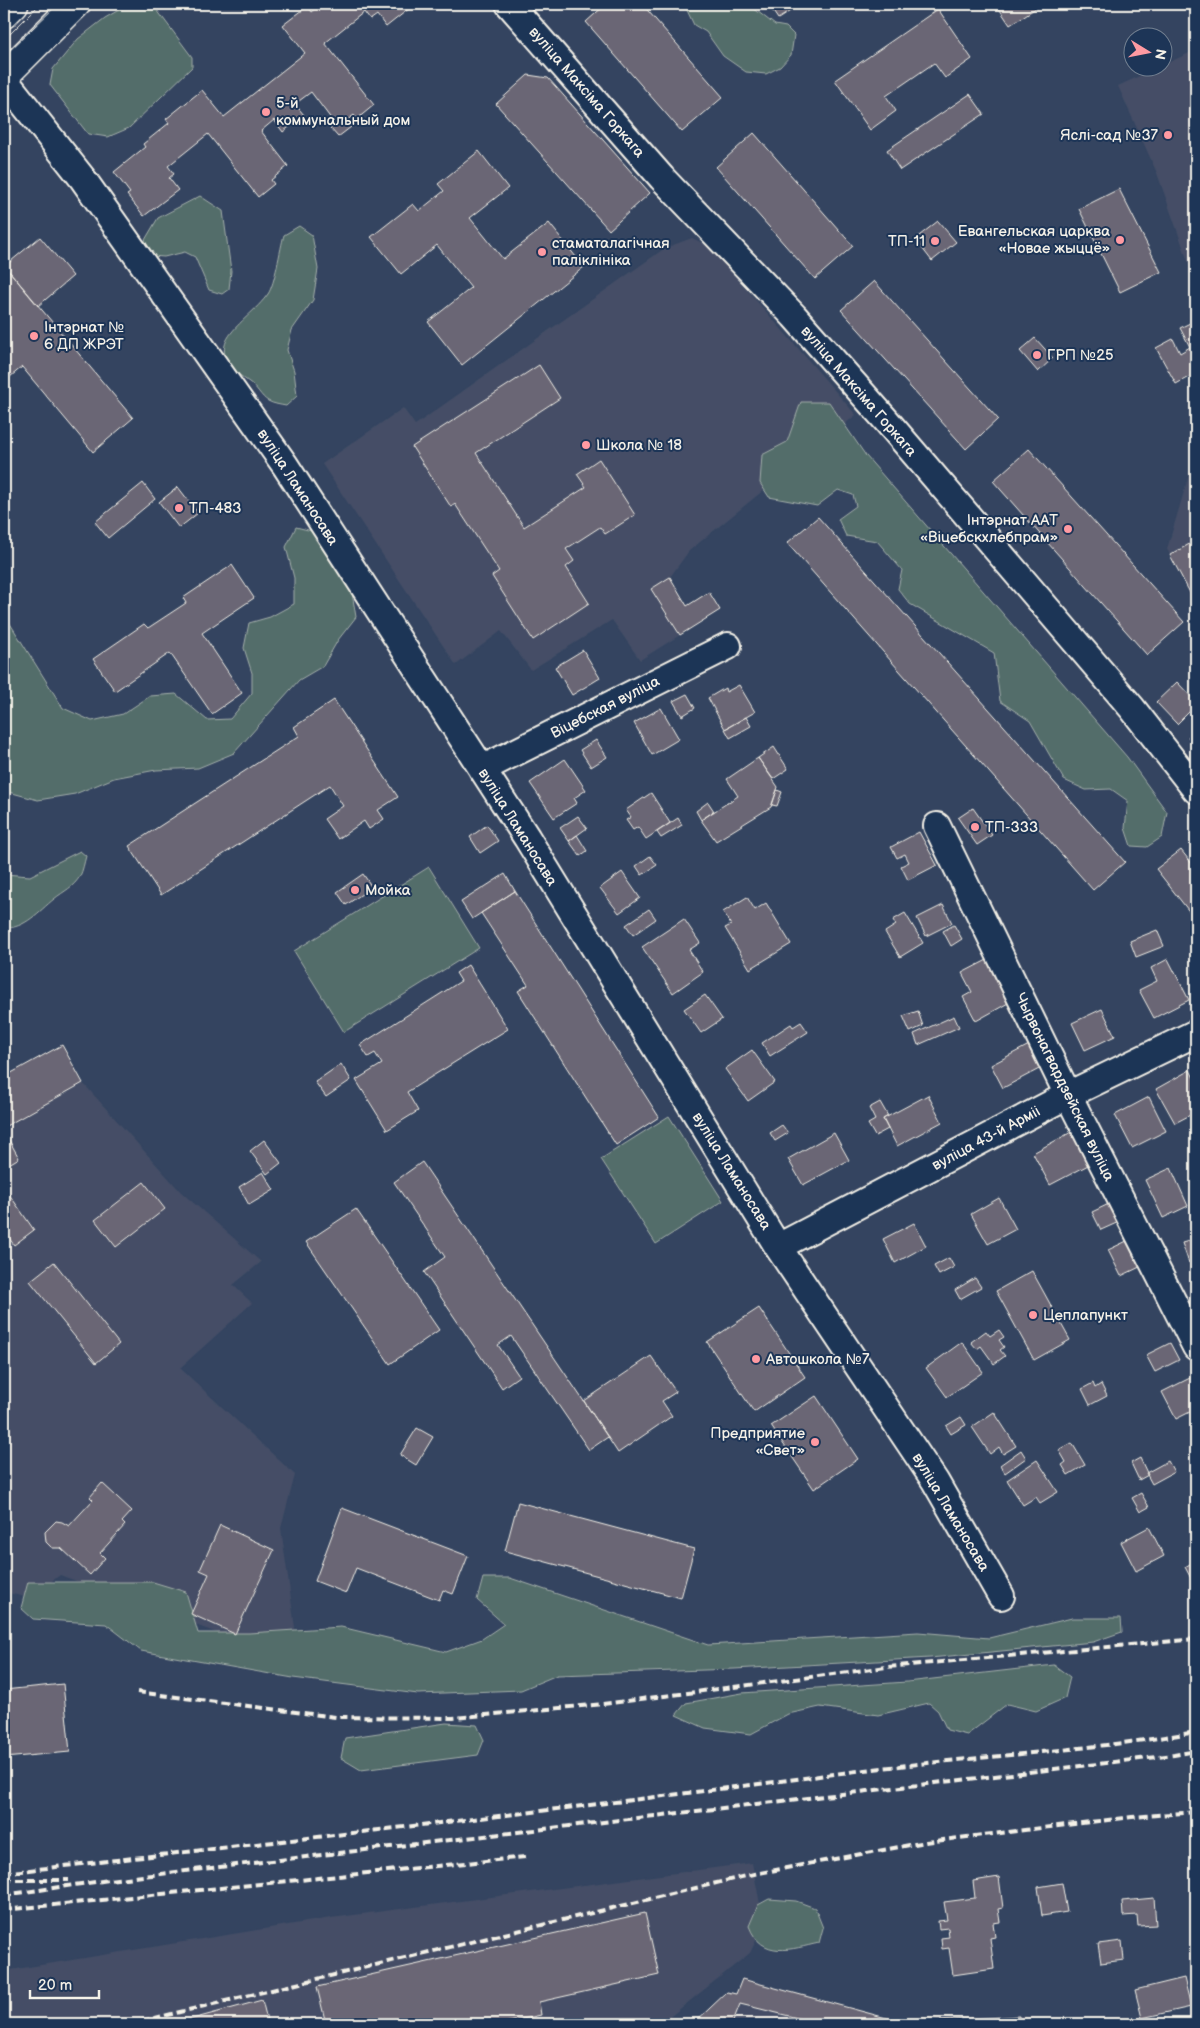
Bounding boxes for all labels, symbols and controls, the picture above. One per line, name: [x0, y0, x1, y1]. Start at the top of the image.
street label: вуліца Максіма Горкага: [525, 23, 649, 162]
north arrow: [1122, 28, 1172, 78]
text: N: [1151, 48, 1170, 61]
place label: 5-й коммунальный дом: [276, 94, 410, 130]
marker: 5-й коммунальный дом: [260, 106, 272, 118]
place label: Яслі-сад №37: [1060, 126, 1159, 145]
marker: Яслі-сад №37: [1162, 129, 1174, 141]
place label: Евангельская царква «Новае жыццё»: [958, 222, 1110, 258]
place label: ТП-11: [888, 232, 925, 251]
place label: стаматалагічная паліклініка: [552, 234, 670, 270]
marker: Евангельская царква «Новае жыццё»: [1114, 234, 1126, 246]
marker: ТП-11: [929, 235, 941, 247]
marker: стаматалагічная паліклініка: [536, 246, 548, 258]
place label: Інтэрнат № 6 ДП ЖРЭТ: [44, 318, 124, 354]
street label: вуліца Максіма Горкага: [797, 322, 921, 461]
marker: Інтэрнат № 6 ДП ЖРЭТ: [28, 330, 40, 342]
place label: ГРП №25: [1047, 346, 1114, 365]
marker: ГРП №25: [1031, 349, 1043, 361]
street label: вуліца Ламаносава: [253, 425, 342, 549]
place label: Школа № 18: [596, 436, 682, 455]
marker: Школа № 18: [580, 439, 592, 451]
place label: ТП-483: [189, 499, 242, 518]
marker: ТП-483: [173, 502, 185, 514]
place label: Інтэрнат ААТ «Віцебскхлебпрам»: [920, 511, 1058, 547]
marker: Інтэрнат ААТ «Віцебскхлебпрам»: [1062, 523, 1074, 535]
street label: Віцебская вуліца: [548, 672, 663, 743]
street label: вуліца Ламаносава: [474, 765, 562, 890]
place label: ТП-333: [985, 818, 1038, 837]
marker: ТП-333: [969, 821, 981, 833]
place label: Мойка: [365, 881, 411, 900]
marker: Мойка: [349, 884, 361, 896]
street label: Чырвонагвардзейская вуліца: [1011, 990, 1119, 1185]
street label: вуліца 43-й Арміі: [929, 1102, 1044, 1175]
street label: вуліца Ламаносава: [688, 1109, 776, 1234]
place label: Цеплапункт: [1043, 1306, 1128, 1325]
marker: Цеплапункт: [1027, 1309, 1039, 1321]
place label: Автошкола №7: [765, 1350, 870, 1369]
marker: Автошкола №7: [750, 1353, 762, 1365]
place label: Предприятие «Свет»: [710, 1424, 805, 1460]
marker: Предприятие «Свет»: [809, 1436, 821, 1448]
street label: вуліца Ламаносава: [908, 1449, 994, 1575]
scale bar: [30, 1968, 99, 2000]
text: 20 m: [38, 1976, 72, 1995]

